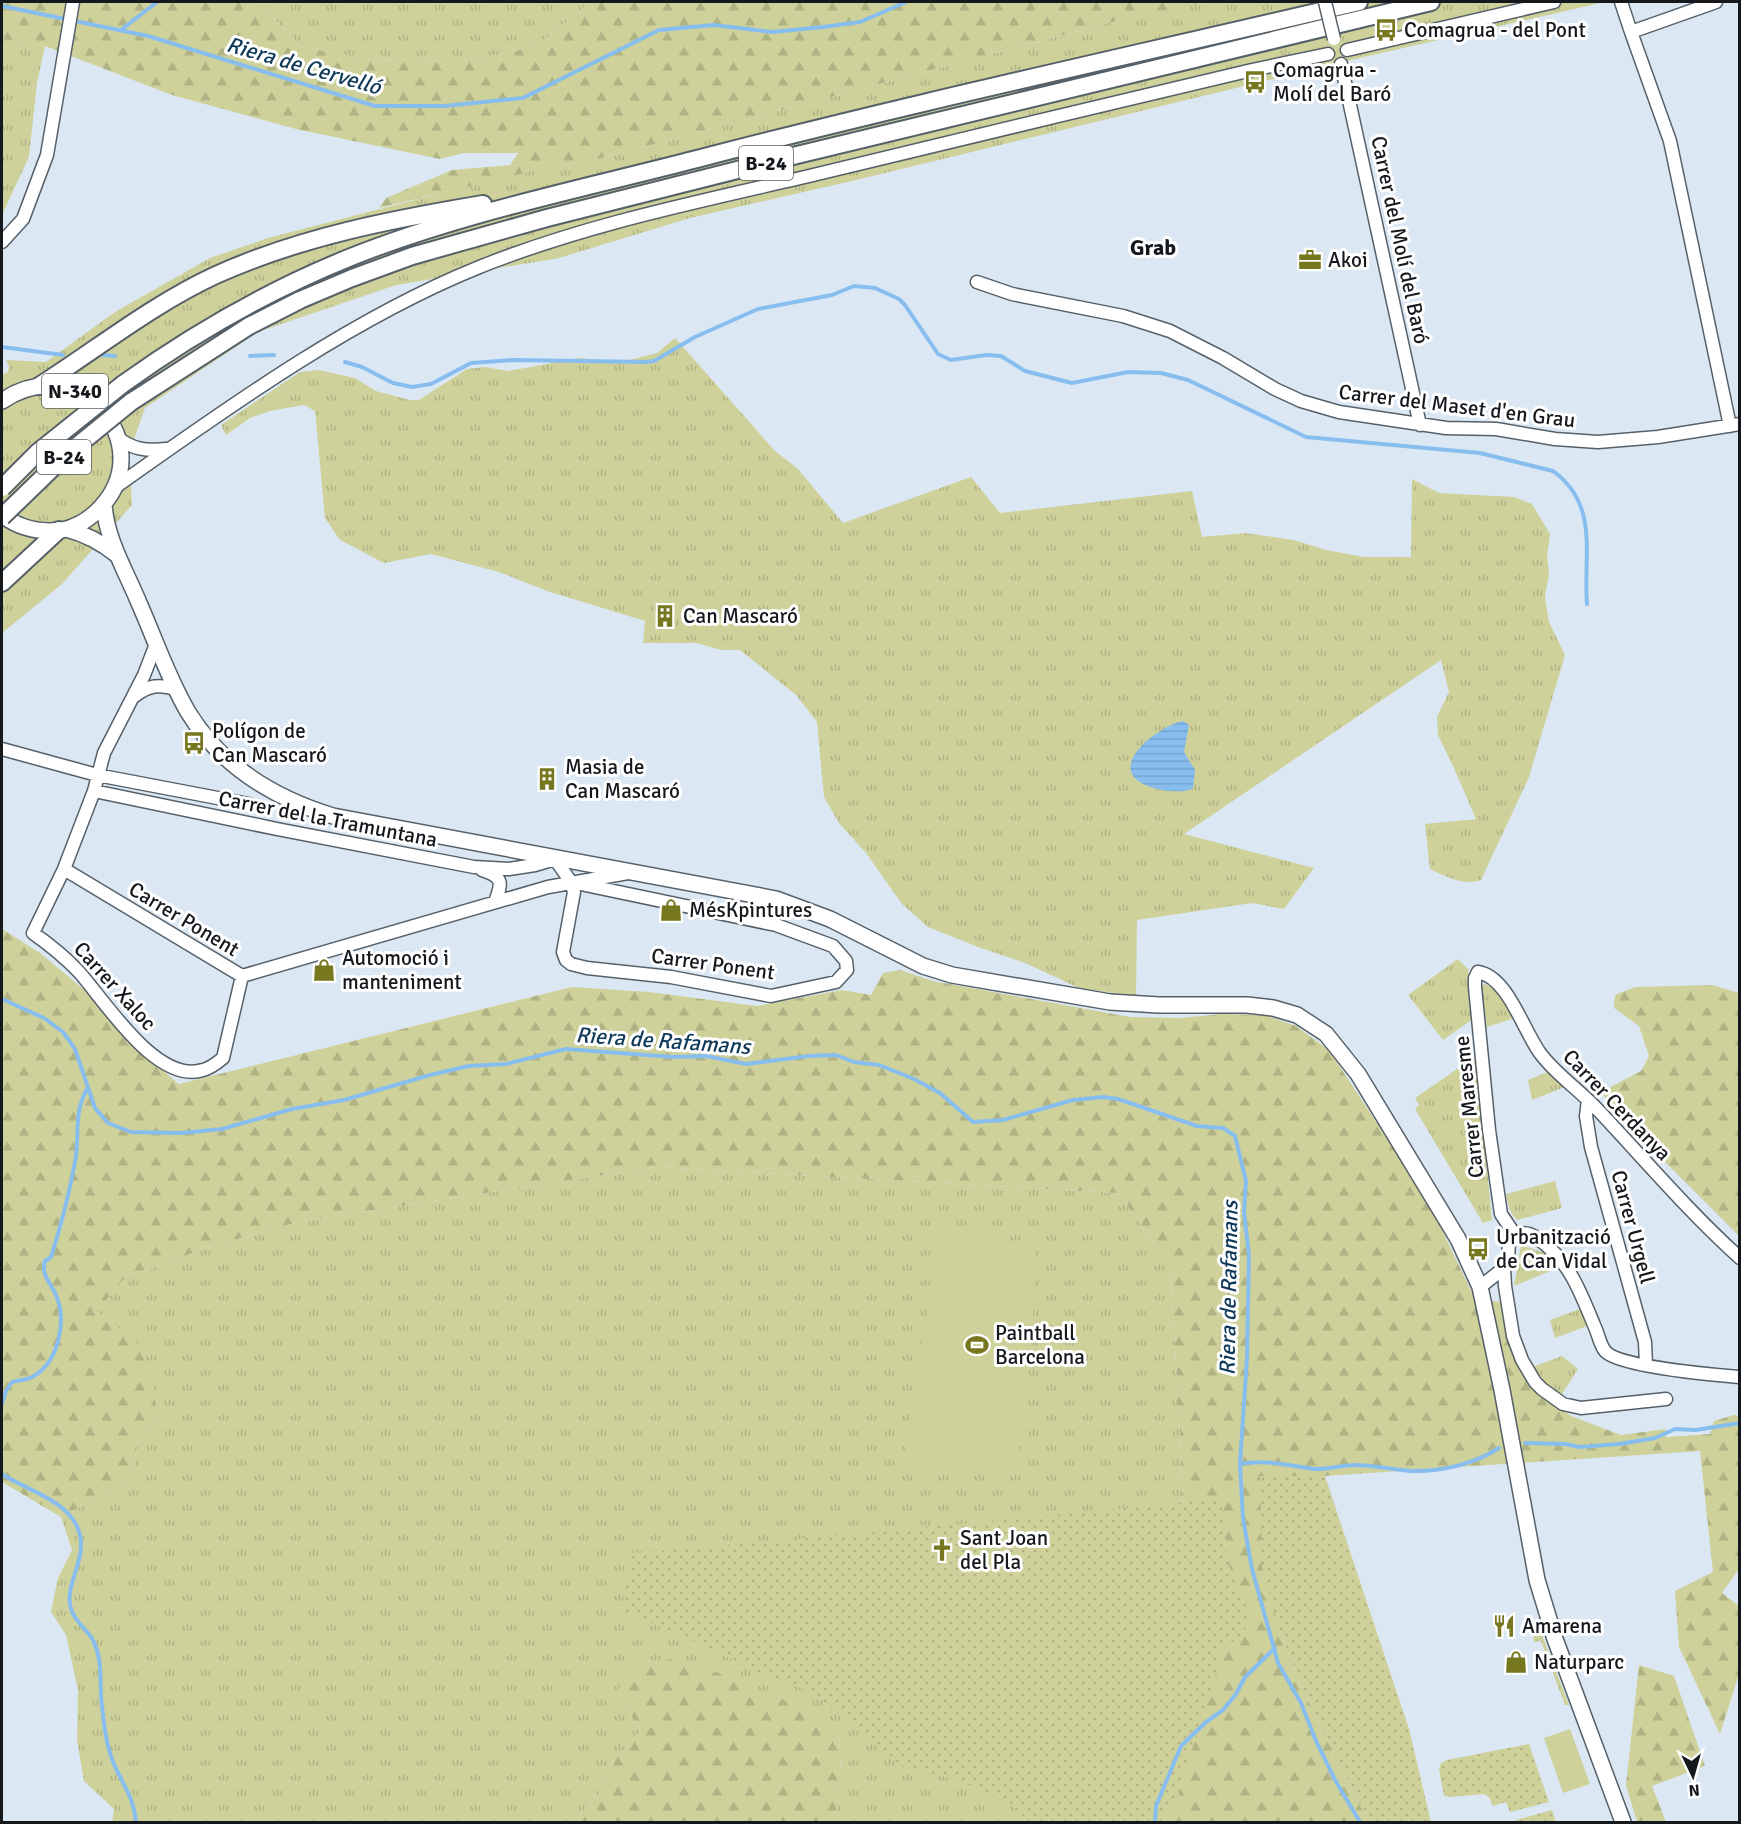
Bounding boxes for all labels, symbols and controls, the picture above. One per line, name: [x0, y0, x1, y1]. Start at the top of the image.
bus stop icon: Comagrua - del Pont: [1373, 17, 1399, 43]
place label: Comagrua - del Pont: [1404, 17, 1586, 43]
water label: Riera de Cervelló: [224, 31, 386, 101]
place label: Comagrua - Molí del Baró: [1273, 57, 1391, 107]
bus stop icon: Comagrua - Molí del Baró: [1242, 69, 1268, 95]
street label: Carrer del Molí del Baró: [1365, 134, 1435, 346]
road number: B-24: [739, 146, 793, 180]
district label: Grab: [1130, 234, 1176, 261]
office icon: Akoi: [1297, 247, 1323, 273]
place label: Akoi: [1328, 247, 1368, 273]
road number: N-340: [42, 374, 108, 408]
street label: Carrer del Maset d'en Grau: [1337, 379, 1577, 433]
road number: B-24: [37, 440, 91, 474]
building icon: Can Mascaró: [652, 603, 678, 629]
place label: Can Mascaró: [683, 603, 798, 629]
place label: Polígon de Can Mascaró: [212, 718, 327, 768]
bus stop icon: Polígon de Can Mascaró: [181, 730, 207, 756]
place label: Masia de Can Mascaró: [565, 754, 680, 804]
building icon: Masia de Can Mascaró: [534, 766, 560, 792]
street label: Carrer del la Tramuntana: [216, 785, 440, 853]
street label: Carrer Ponent: [124, 876, 244, 962]
shop icon: MésKpintures: [658, 897, 684, 923]
place label: MésKpintures: [689, 897, 812, 923]
street label: Carrer Xaloc: [68, 936, 162, 1036]
street label: Carrer Ponent: [650, 942, 776, 986]
place label: Automoció i manteniment: [342, 945, 462, 995]
shop icon: Automoció i manteniment: [311, 957, 337, 983]
water label: Riera de Rafamans: [575, 1021, 753, 1060]
street label: Carrer Maresme: [1449, 1035, 1489, 1179]
street label: Carrer Cerdanya: [1557, 1044, 1677, 1166]
street label: Carrer Urgell: [1605, 1167, 1661, 1287]
water label: Riera de Rafamans: [1213, 1198, 1244, 1376]
place label: Urbanització de Can Vidal: [1496, 1224, 1611, 1274]
bus stop icon: Urbanització de Can Vidal: [1465, 1236, 1491, 1262]
place label: Paintball Barcelona: [995, 1320, 1085, 1370]
sports icon: Paintball Barcelona: [964, 1332, 990, 1358]
place label: Sant Joan del Pla: [960, 1525, 1048, 1575]
church icon: Sant Joan del Pla: [929, 1537, 955, 1563]
restaurant icon: Amarena: [1491, 1613, 1517, 1639]
place label: Amarena: [1522, 1613, 1602, 1639]
shop icon: Naturparc: [1503, 1649, 1529, 1675]
place label: Naturparc: [1534, 1649, 1624, 1675]
north arrow: [1663, 1746, 1723, 1806]
text: N: [1688, 1779, 1701, 1800]

